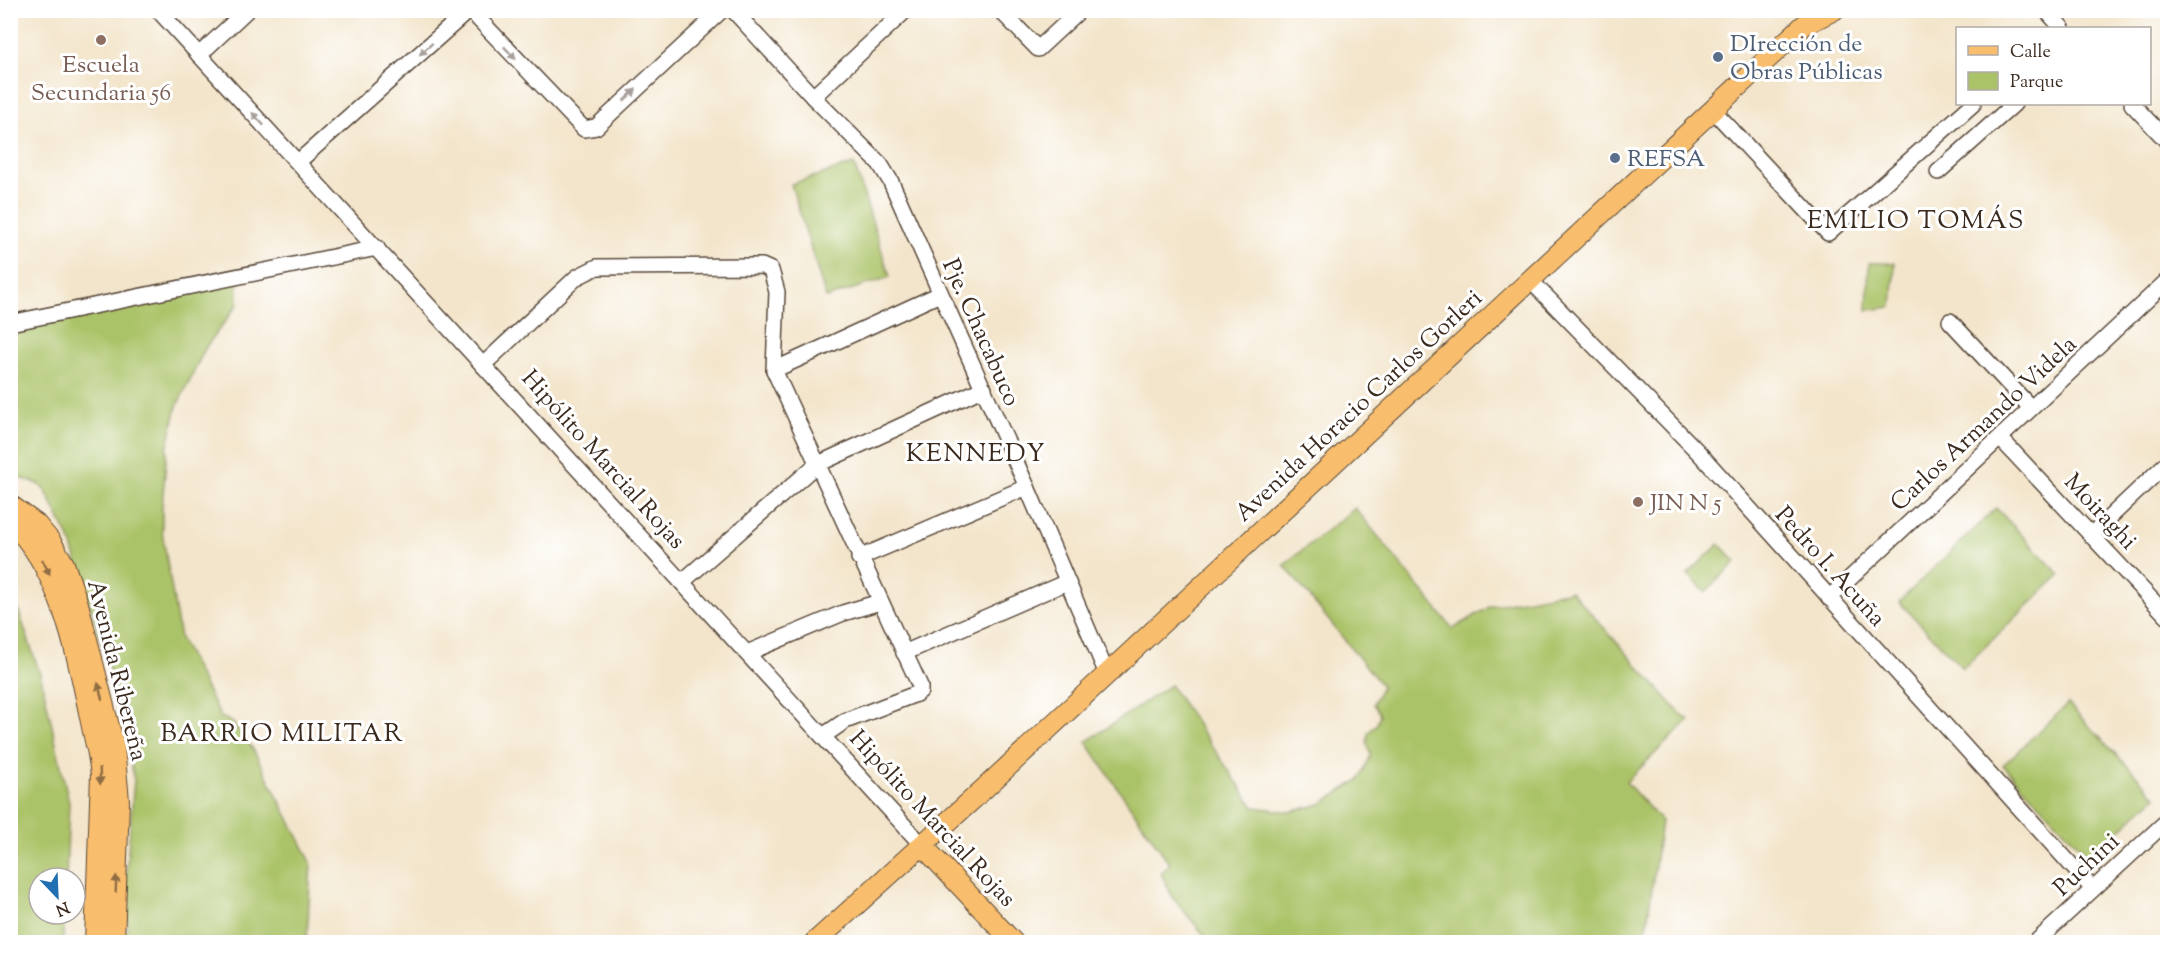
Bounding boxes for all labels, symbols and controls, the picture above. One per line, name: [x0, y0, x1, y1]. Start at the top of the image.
legend: [1956, 27, 2151, 105]
place label: DIrección de Obras Públicas: [1730, 28, 1883, 90]
marker: Escuela Secundaria 56: [94, 33, 108, 47]
text: Calle: [2010, 40, 2051, 66]
one-way arrow: [418, 42, 433, 56]
one-way arrow: [503, 46, 517, 61]
place label: Escuela Secundaria 56: [31, 49, 171, 111]
marker: DIrección de Obras Públicas: [1711, 50, 1725, 64]
text: Parque: [2010, 70, 2063, 96]
one-way arrow: [623, 89, 637, 103]
one-way arrow: [252, 112, 266, 126]
place label: REFSA: [1627, 143, 1706, 177]
marker: REFSA: [1608, 151, 1622, 165]
district label: EMILIO TOMÁS: [1807, 203, 2025, 240]
street label: Pje. Chacabuco: [932, 254, 1028, 412]
street label: Avenida Horacio Carlos Gorleri: [1228, 282, 1491, 531]
street label: Carlos Armando Videla: [1884, 329, 2085, 520]
street label: Hipólito Marcial Rojas: [513, 363, 692, 557]
district label: KENNEDY: [906, 436, 1046, 473]
street label: Moiraghi: [2055, 466, 2144, 558]
place label: JIN N 5: [1648, 487, 1722, 521]
marker: JIN N 5: [1631, 495, 1645, 509]
street label: Pedro I. Acuña: [1766, 500, 1893, 635]
one-way arrow: [42, 559, 51, 576]
street label: Avenida Ribereña: [77, 576, 155, 765]
one-way arrow: [95, 682, 105, 700]
district label: BARRIO MILITAR: [160, 716, 404, 753]
street label: Hipólito Marcial Rojas: [840, 723, 1023, 915]
one-way arrow: [96, 766, 105, 785]
street label: Puchini: [2047, 826, 2128, 905]
north arrow: [27, 866, 87, 926]
one-way arrow: [112, 875, 121, 894]
text: N: [51, 894, 72, 921]

